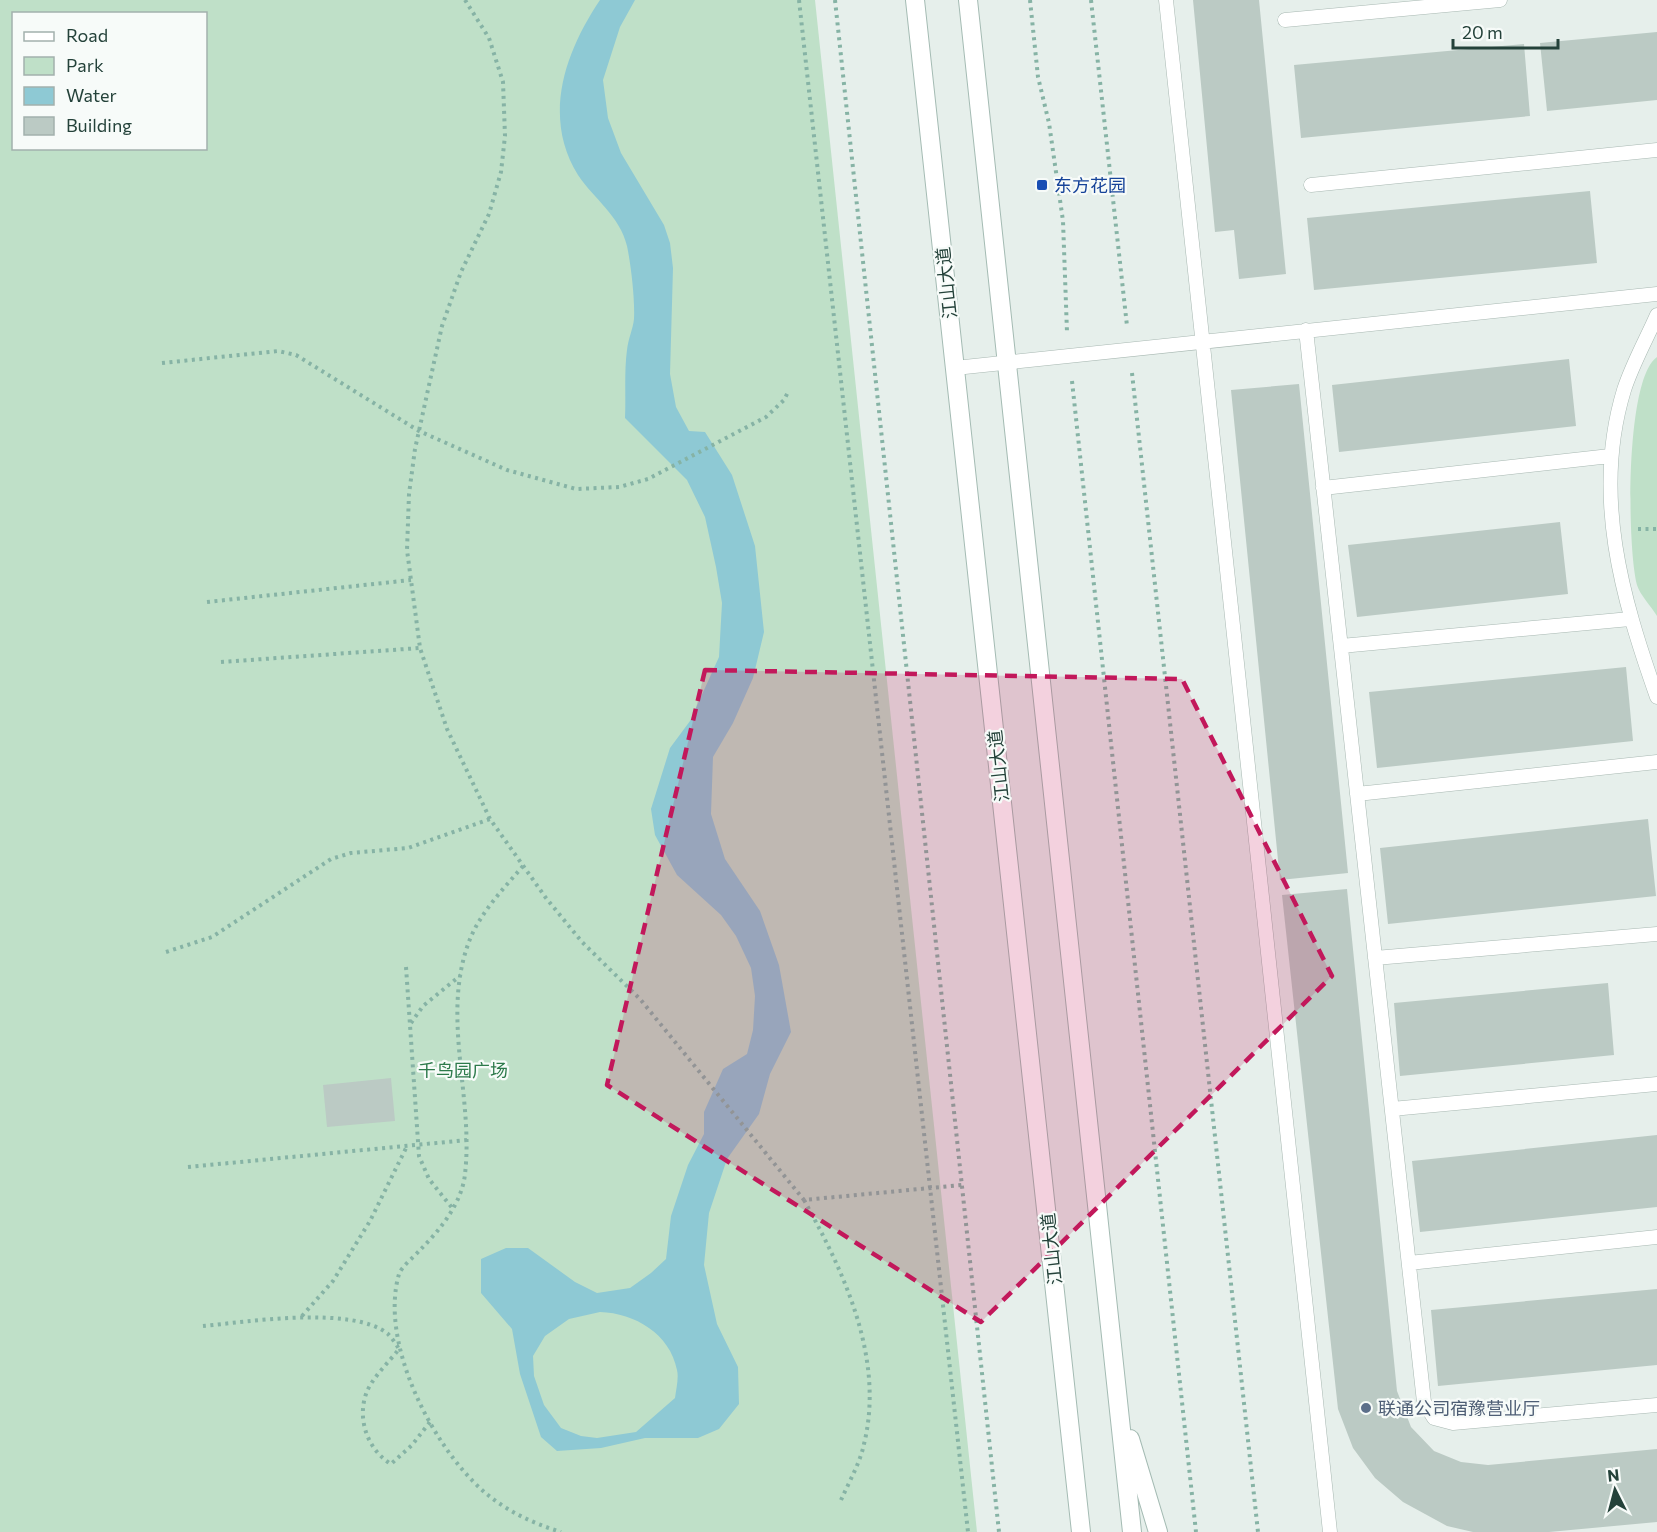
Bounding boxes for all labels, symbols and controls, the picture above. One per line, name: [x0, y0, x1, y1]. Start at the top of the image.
legend: [12, 12, 207, 150]
scale bar: [1453, 12, 1558, 50]
text: 20 m: [1462, 21, 1503, 43]
text: Road: [66, 24, 108, 46]
text: Park: [66, 54, 104, 76]
text: Water: [66, 84, 117, 106]
text: Building: [66, 114, 132, 136]
place label: 东方花园: [1054, 174, 1126, 196]
marker: 东方花园: [1035, 178, 1049, 192]
street label: 江山大道: [931, 246, 961, 320]
street label: 江山大道: [983, 729, 1013, 803]
park label: 千鸟园广场: [418, 1059, 508, 1081]
street label: 江山大道: [1036, 1212, 1066, 1286]
place label: 联通公司宿豫营业厅: [1378, 1397, 1540, 1419]
marker: 联通公司宿豫营业厅: [1359, 1401, 1373, 1415]
north arrow: [1585, 1460, 1645, 1520]
text: N: [1606, 1465, 1620, 1485]

